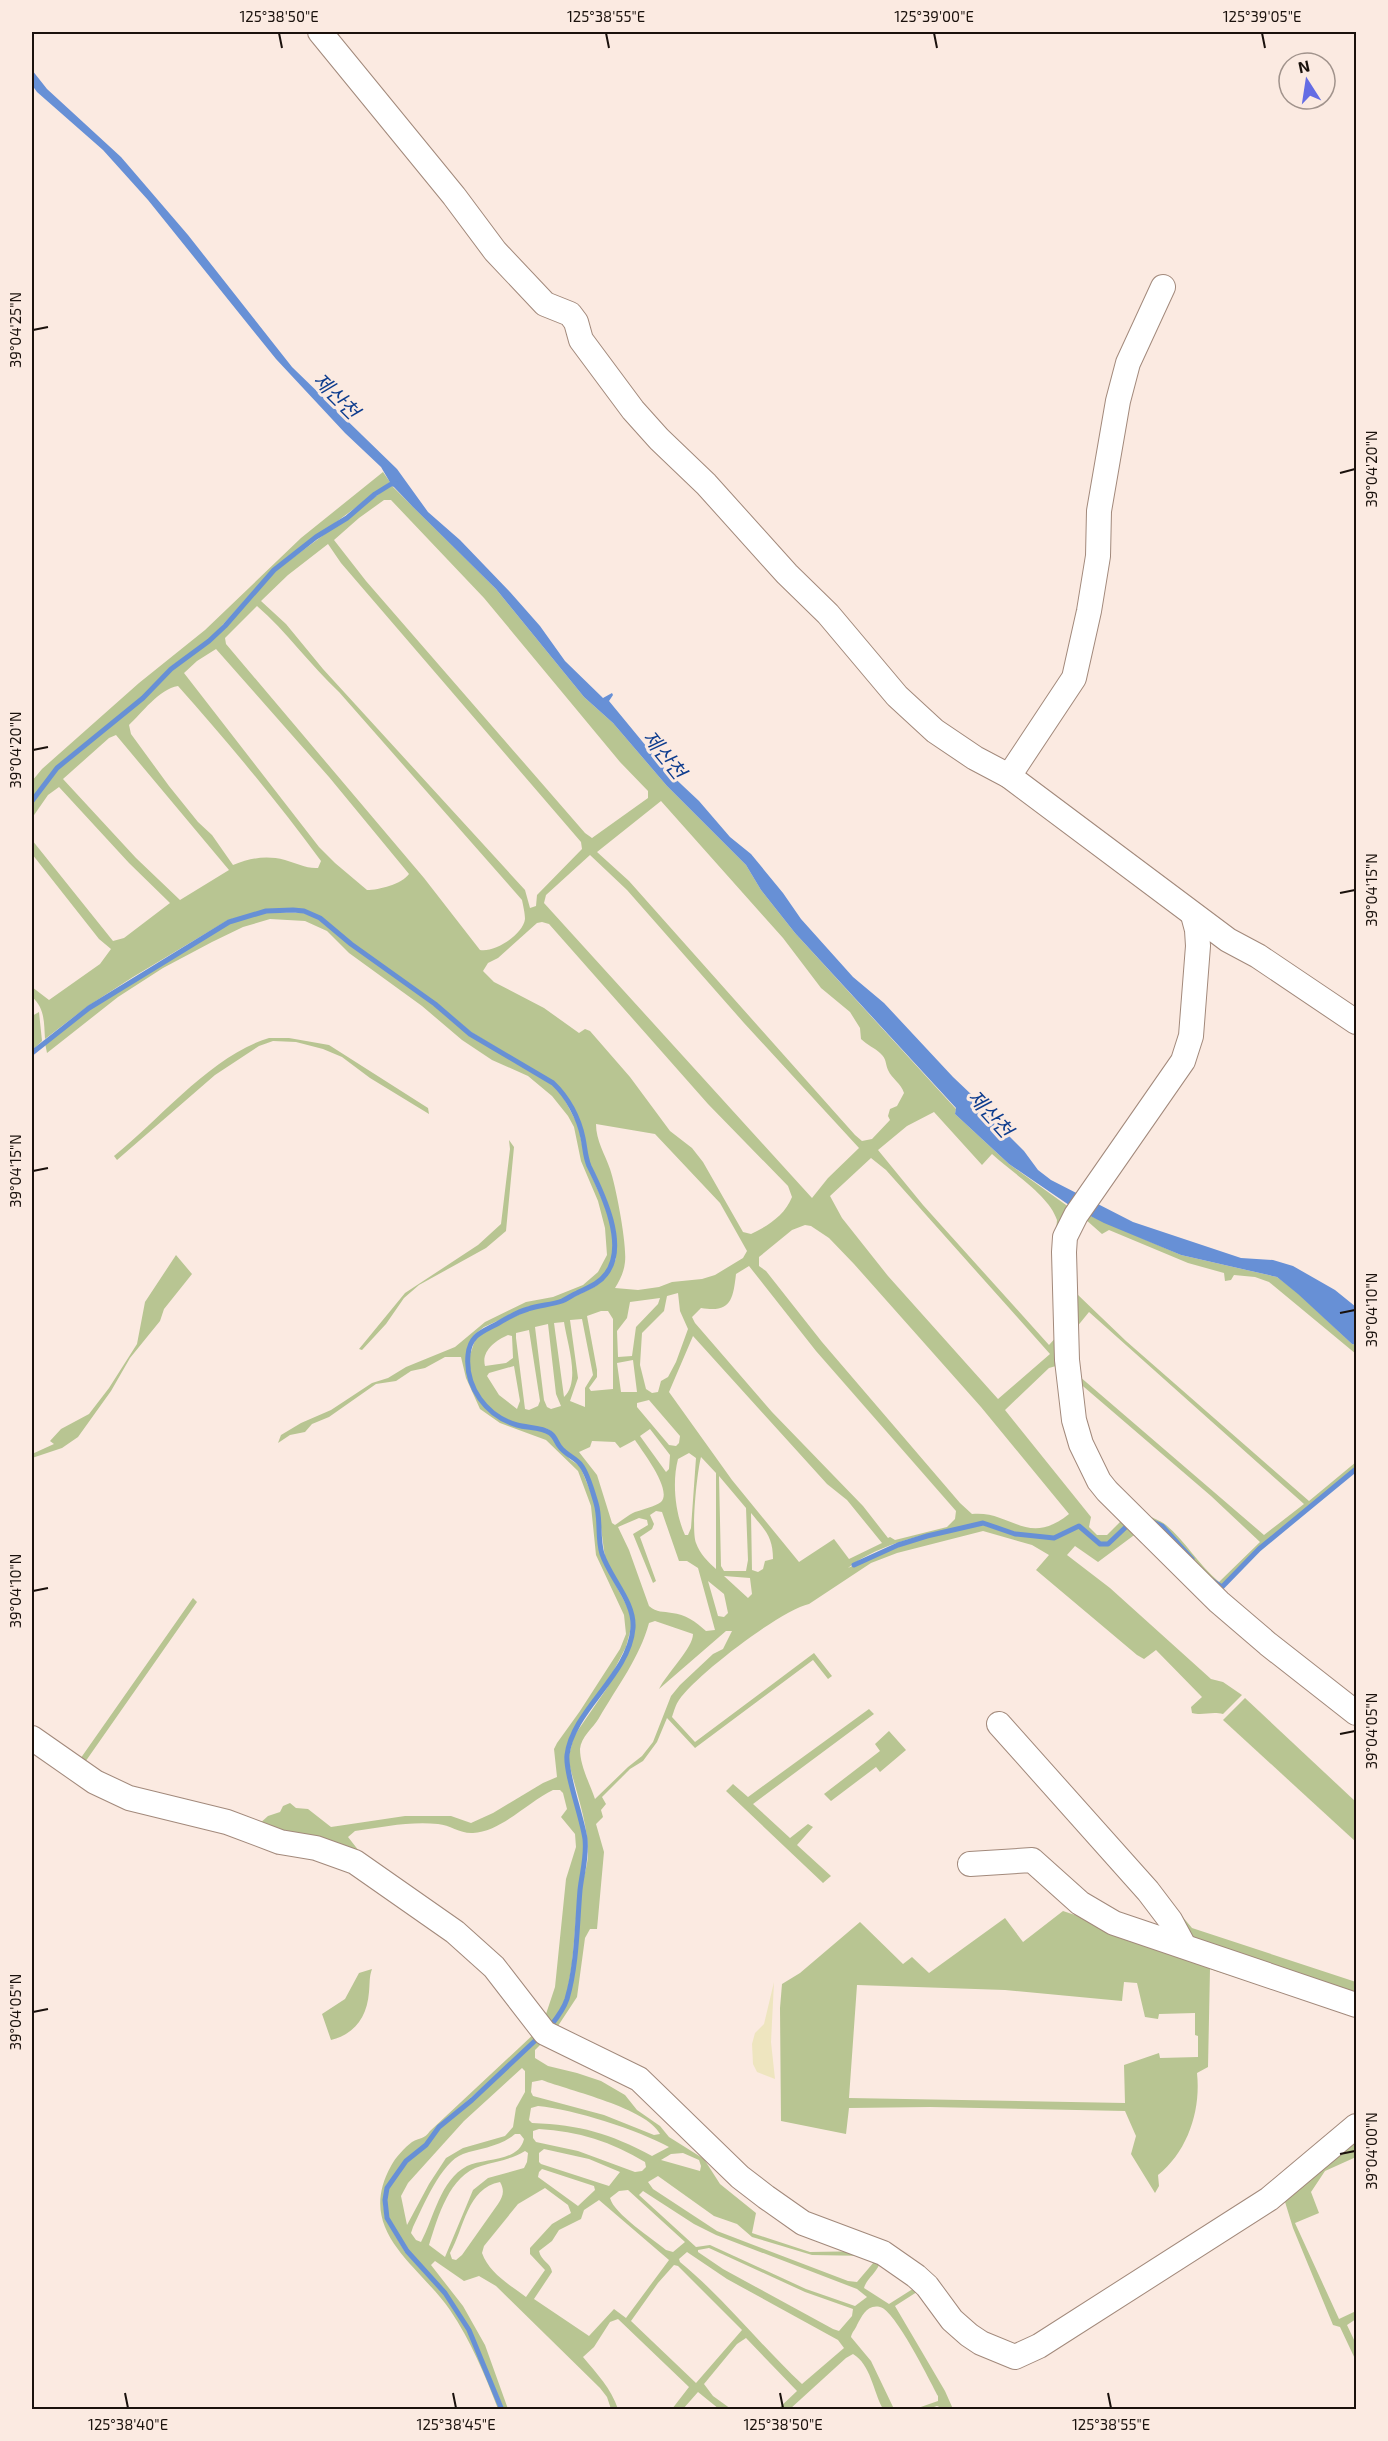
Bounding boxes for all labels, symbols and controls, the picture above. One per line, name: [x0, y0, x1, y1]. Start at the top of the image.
text: 125°38'50"E: [239, 7, 319, 25]
text: 125°38'55"E: [567, 7, 645, 25]
text: 125°39'00"E: [894, 7, 974, 25]
text: 125°39'05"E: [1223, 7, 1301, 25]
north arrow: [1277, 51, 1337, 111]
text: N: [1296, 55, 1311, 76]
text: 39°04'25"N: [6, 292, 24, 368]
water label: 제산천: [309, 367, 367, 425]
text: 39°04'20"N: [1362, 430, 1380, 508]
text: 39°04'20"N: [6, 711, 24, 789]
water label: 제산천: [638, 725, 693, 785]
text: 39°04'15"N: [1362, 853, 1380, 927]
water label: 제산천: [964, 1084, 1020, 1143]
text: 39°04'15"N: [6, 1134, 24, 1208]
text: 39°04'10"N: [1362, 1273, 1380, 1347]
text: 39°04'10"N: [6, 1554, 24, 1628]
text: 39°04'05"N: [1362, 1693, 1380, 1769]
text: 39°04'05"N: [6, 1974, 24, 2050]
text: 39°04'00"N: [1362, 2112, 1380, 2190]
text: 125°38'40"E: [88, 2415, 168, 2433]
text: 125°38'45"E: [416, 2415, 496, 2433]
text: 125°38'50"E: [743, 2415, 823, 2433]
text: 125°38'55"E: [1072, 2415, 1150, 2433]

